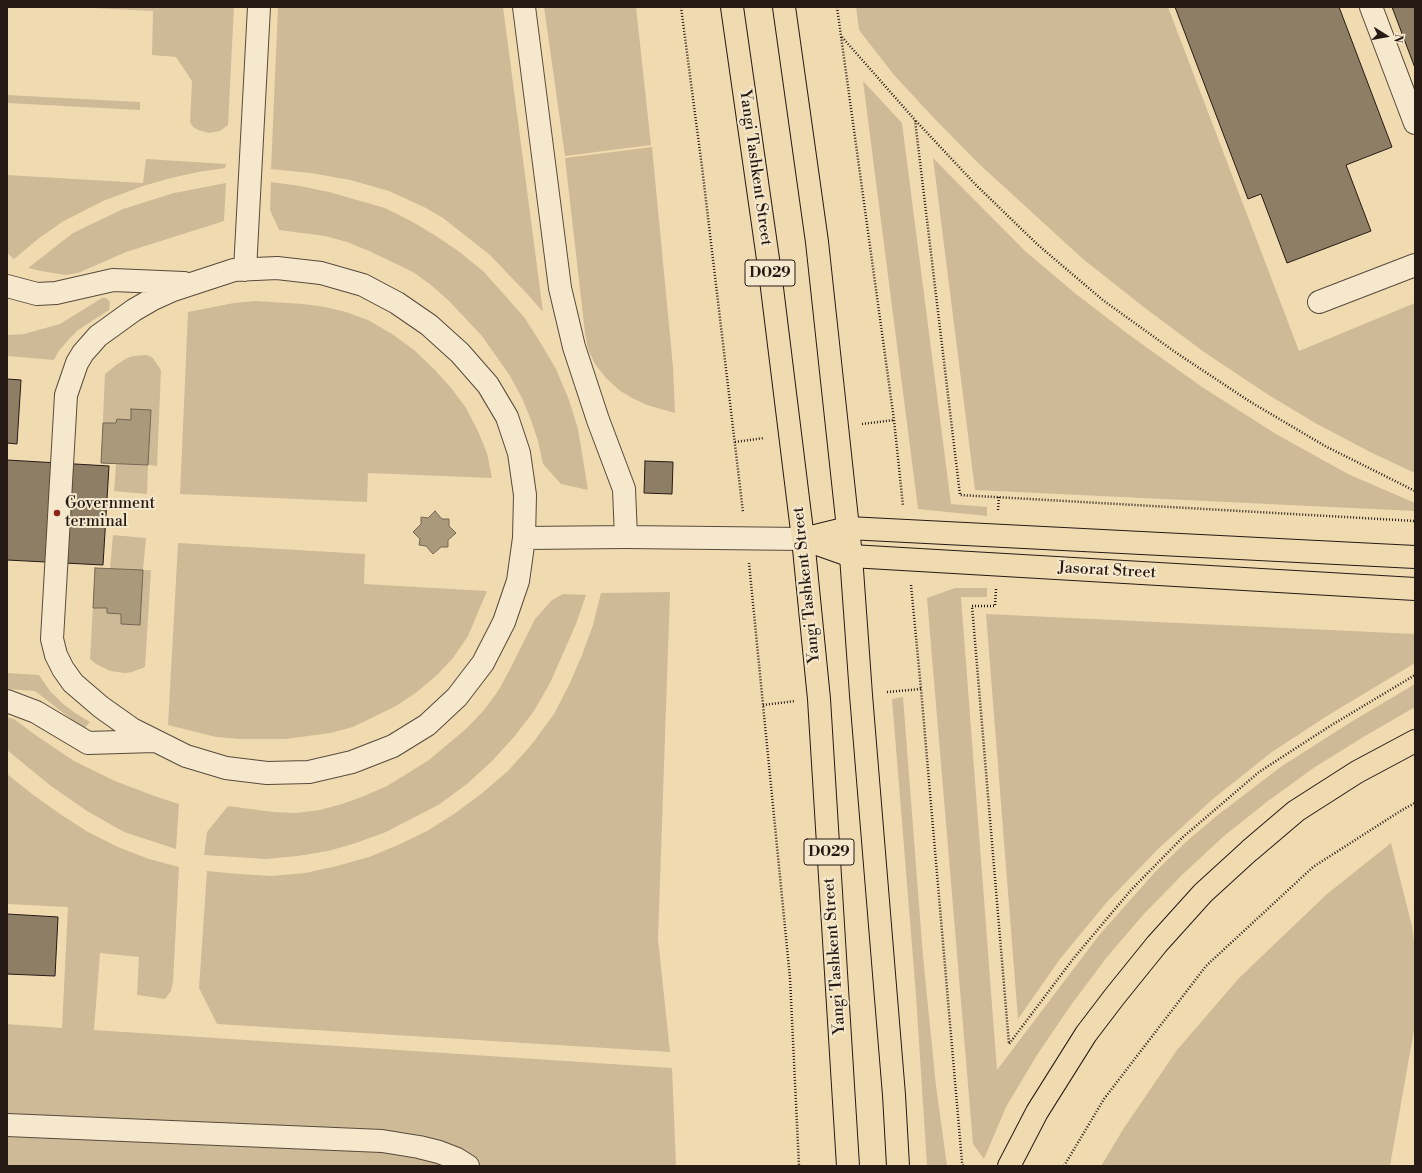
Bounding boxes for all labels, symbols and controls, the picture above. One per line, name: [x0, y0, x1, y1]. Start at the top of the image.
north arrow: [1366, 16, 1406, 56]
text: N: [1390, 33, 1405, 44]
street label: Yangi Tashkent Street: [735, 89, 775, 247]
road number: D029: [745, 260, 795, 286]
place label: Government terminal: [65, 494, 155, 532]
street label: Yangi Tashkent Street: [789, 506, 825, 664]
marker: Government terminal: [52, 508, 62, 518]
street label: Jasorat Street: [1057, 559, 1157, 583]
road number: D029: [804, 839, 854, 865]
street label: Yangi Tashkent Street: [820, 877, 850, 1035]

